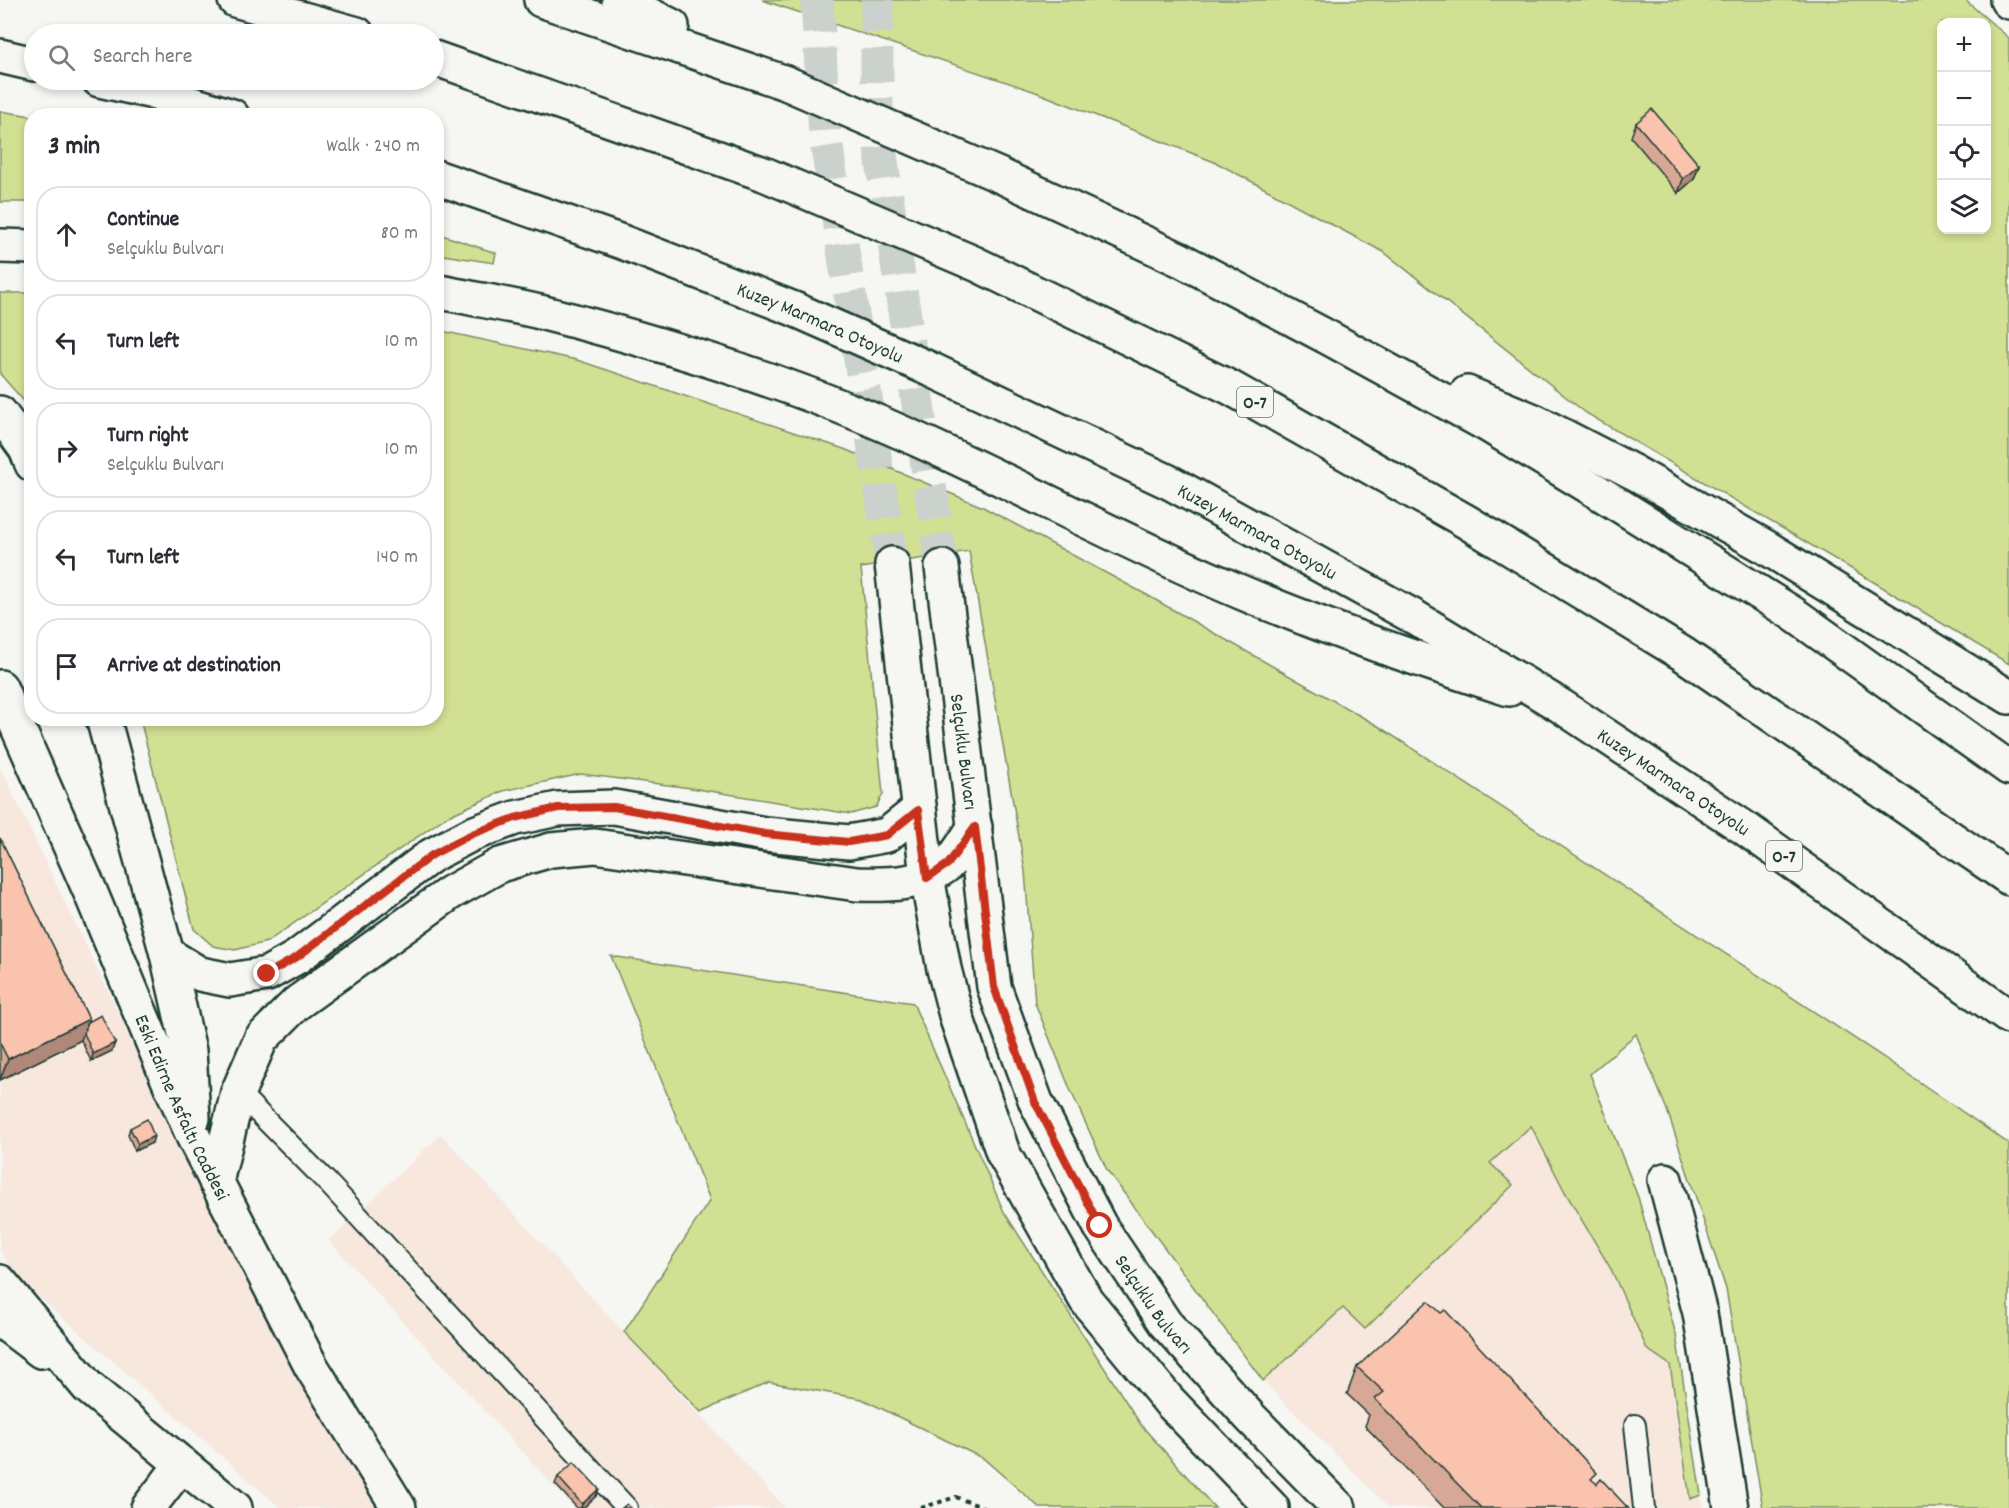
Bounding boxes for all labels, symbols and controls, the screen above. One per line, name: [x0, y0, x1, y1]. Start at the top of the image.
map controls: [1937, 18, 1991, 234]
button: +: [1937, 18, 1991, 72]
search box: [24, 24, 444, 90]
icon: search: [45, 41, 78, 74]
text: Search here: [93, 42, 192, 73]
button: −: [1937, 72, 1991, 126]
button: locate: [1937, 126, 1991, 180]
text: 3 min: [48, 129, 100, 166]
text: Walk · 240 m: [326, 133, 420, 161]
button: layers: [1937, 180, 1991, 234]
text: Continue: [107, 205, 179, 236]
icon: ahead: [50, 218, 83, 251]
text: 80 m: [381, 220, 418, 248]
text: Selçuklu Bulvarı: [107, 236, 224, 264]
street label: Kuzey Marmara Otoyolu: [732, 277, 907, 372]
icon: left: [50, 326, 83, 359]
text: Turn left: [107, 327, 179, 358]
text: 10 m: [384, 328, 418, 356]
road number: O-7: [1237, 387, 1273, 417]
text: Turn right: [107, 421, 189, 452]
icon: right: [50, 434, 83, 467]
text: 10 m: [384, 436, 418, 464]
text: Selçuklu Bulvarı: [107, 452, 224, 480]
street label: Kuzey Marmara Otoyolu: [1172, 478, 1341, 589]
icon: left: [50, 542, 83, 575]
text: Turn left: [107, 543, 179, 574]
text: 140 m: [376, 544, 418, 572]
icon: arrive: [50, 650, 83, 683]
text: Arrive at destination: [107, 651, 281, 682]
street label: Selçuklu Bulvarı: [941, 692, 983, 812]
street label: Kuzey Marmara Otoyolu: [1590, 723, 1754, 845]
road number: O-7: [1766, 841, 1802, 871]
route end: [253, 960, 279, 986]
street label: Eski Edirne Asfaltı Caddesi: [126, 1011, 235, 1206]
route start: [1086, 1212, 1112, 1238]
street label: Selçuklu Bulvarı: [1106, 1250, 1198, 1362]

